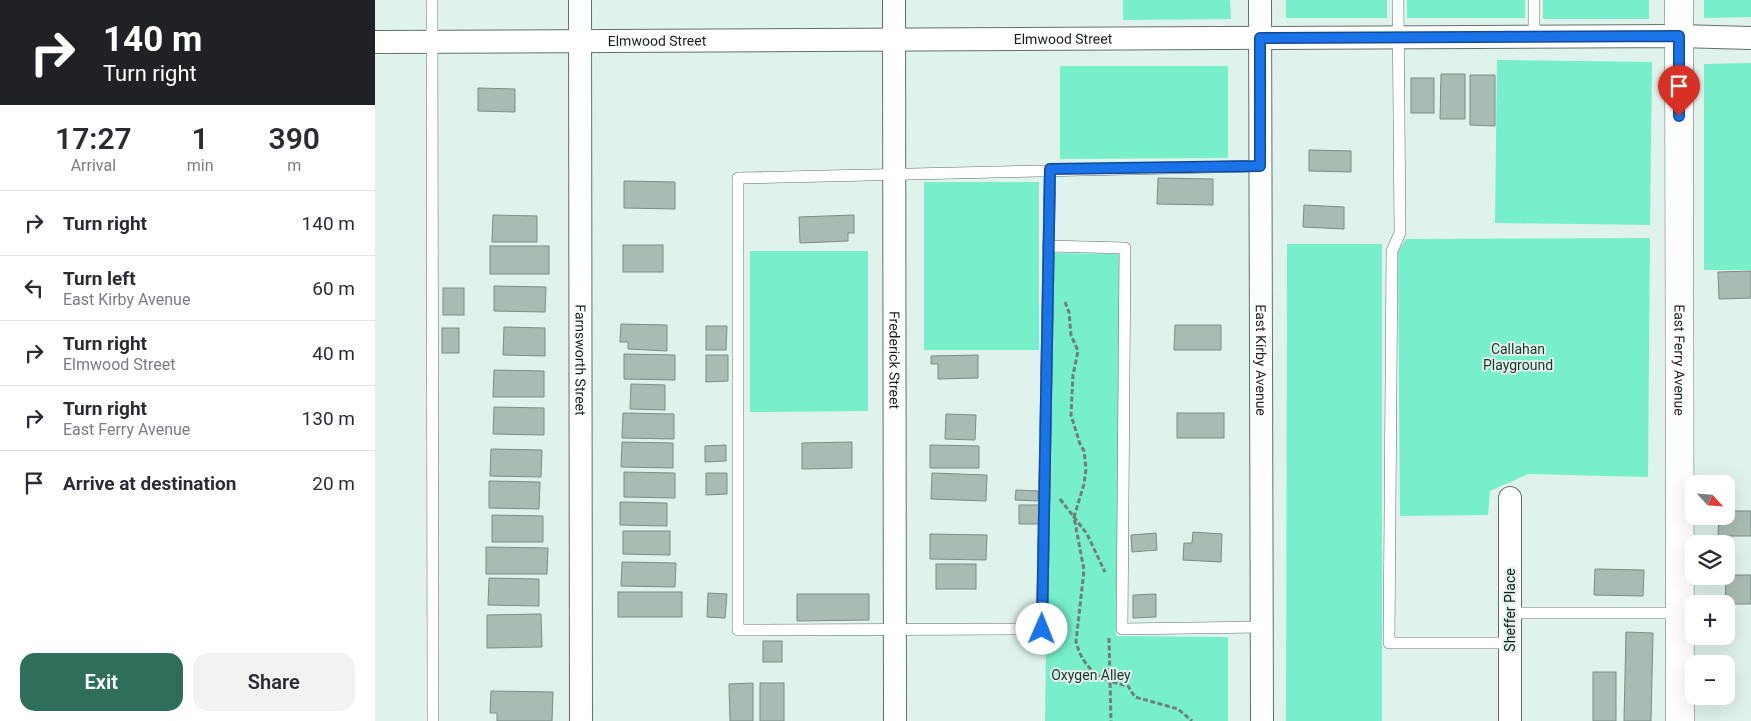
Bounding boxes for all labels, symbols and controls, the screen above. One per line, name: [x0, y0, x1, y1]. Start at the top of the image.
text: 140 m: [103, 19, 202, 60]
icon: right: [20, 20, 85, 85]
street label: Elmwood Street: [1014, 31, 1113, 47]
street label: Elmwood Street: [608, 32, 707, 49]
text: Turn right: [103, 61, 197, 86]
pin: [1658, 65, 1700, 116]
icon: arrive: [1665, 72, 1693, 100]
text: 17:27: [55, 121, 132, 156]
text: 1: [192, 121, 209, 156]
text: 390: [269, 121, 320, 156]
text: Arrival: [71, 156, 116, 175]
text: min: [187, 156, 214, 175]
text: m: [287, 156, 301, 175]
icon: right: [20, 209, 48, 237]
text: Turn right: [63, 212, 147, 235]
text: 140 m: [302, 212, 355, 235]
text: Turn left: [63, 267, 136, 290]
icon: left: [20, 274, 48, 302]
text: 60 m: [312, 277, 355, 300]
text: East Kirby Avenue: [63, 290, 190, 309]
street label: Farnsworth Street: [572, 304, 589, 416]
street label: East Kirby Avenue: [1253, 304, 1269, 416]
street label: East Ferry Avenue: [1671, 304, 1688, 416]
street label: Frederick Street: [886, 311, 903, 409]
text: Turn right: [63, 332, 147, 355]
icon: right: [20, 339, 48, 367]
park label: Callahan Playground: [1483, 341, 1553, 373]
text: 40 m: [312, 342, 355, 365]
text: Elmwood Street: [63, 355, 176, 374]
text: Turn right: [63, 397, 147, 420]
icon: right: [20, 404, 48, 432]
text: 130 m: [302, 407, 355, 430]
text: East Ferry Avenue: [63, 420, 190, 439]
icon: arrive: [20, 469, 48, 497]
text: Arrive at destination: [63, 472, 236, 495]
text: 20 m: [312, 472, 355, 495]
north arrow: [1685, 475, 1735, 525]
map controls: [1685, 475, 1735, 705]
button: layers: [1685, 535, 1735, 585]
street label: Sheffer Place: [1502, 568, 1518, 652]
button: +: [1685, 595, 1735, 645]
position arrow: [1015, 602, 1067, 654]
button: Exit: [20, 653, 183, 711]
button: Share: [193, 653, 355, 711]
button: −: [1685, 655, 1735, 705]
park label: Oxygen Alley: [1051, 667, 1131, 683]

